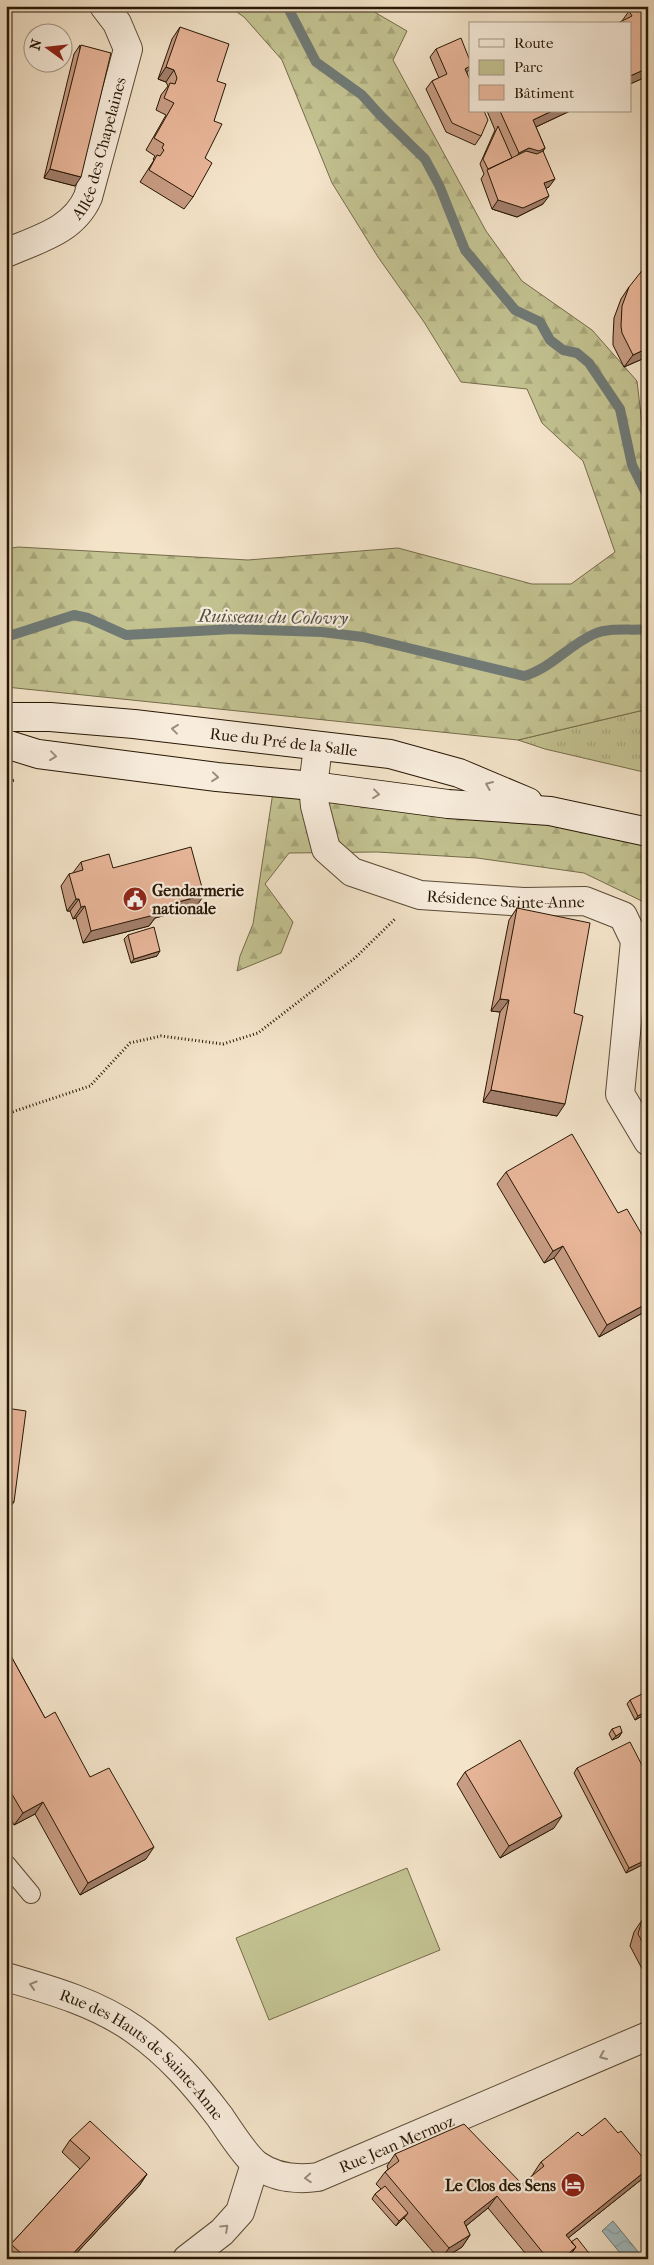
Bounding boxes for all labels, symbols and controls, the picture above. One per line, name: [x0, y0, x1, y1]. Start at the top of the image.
north arrow: [22, 22, 72, 72]
legend: [469, 22, 632, 112]
text: Route: [514, 34, 554, 52]
text: N: [26, 37, 46, 52]
text: Parc: [514, 58, 543, 76]
street label: Allée des Chapelaines: [67, 75, 130, 224]
text: Bâtiment: [514, 84, 575, 102]
water label: Ruisseau du Colovry: [197, 606, 348, 629]
one-way arrow: [171, 724, 179, 735]
street label: Rue du Pré de la Salle: [209, 724, 358, 760]
one-way arrow: [50, 750, 58, 761]
one-way arrow: [211, 771, 219, 782]
one-way arrow: [485, 781, 494, 792]
one-way arrow: [372, 788, 380, 799]
place label: Gendarmerie nationale: [151, 881, 244, 918]
public building icon: Gendarmerie nationale: [122, 886, 148, 912]
street label: Résidence Sainte-Anne: [426, 886, 585, 912]
one-way arrow: [29, 1980, 37, 1990]
street label: Rue des Hauts de Sainte-Anne: [57, 1985, 228, 2124]
one-way arrow: [599, 2050, 608, 2061]
street label: Rue Jean Mermoz: [336, 2111, 457, 2177]
hotel icon: Le Clos des Sens: [560, 2172, 586, 2198]
one-way arrow: [304, 2173, 312, 2184]
place label: Le Clos des Sens: [445, 2176, 556, 2195]
one-way arrow: [219, 2225, 228, 2234]

